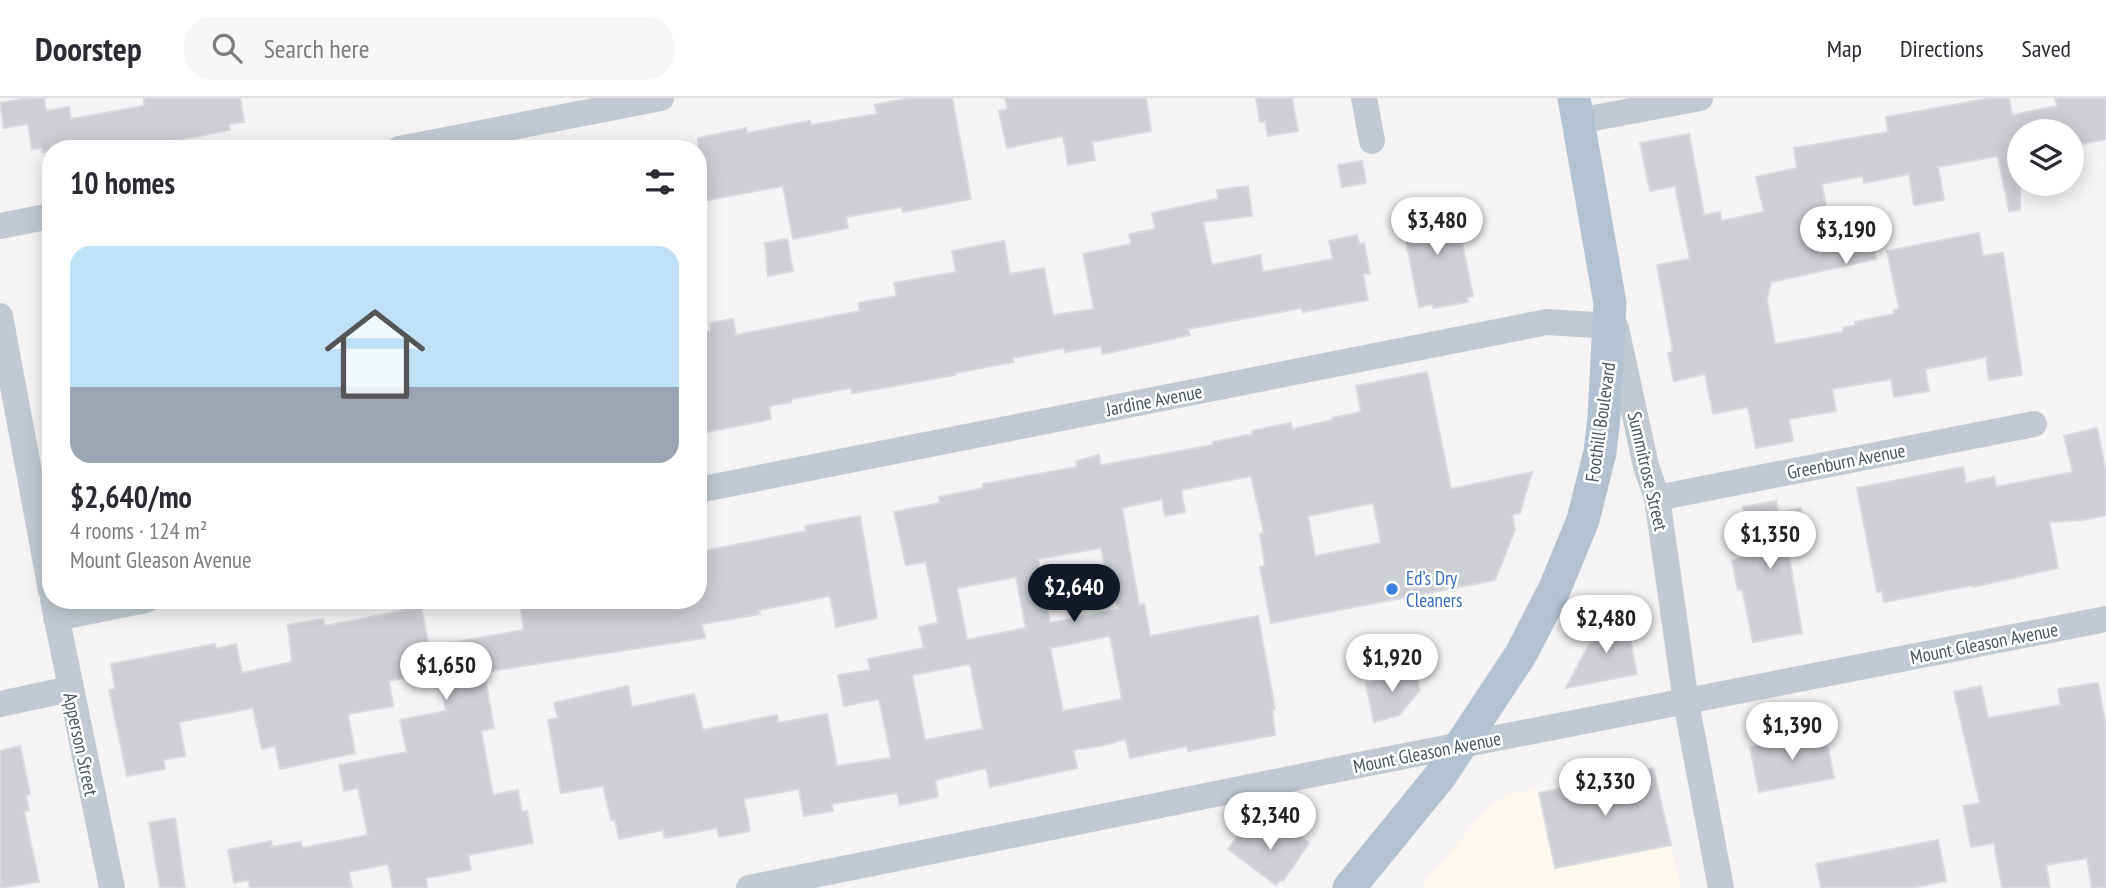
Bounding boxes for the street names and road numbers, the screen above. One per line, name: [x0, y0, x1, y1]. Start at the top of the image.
street label: Foothill Boulevard: [1580, 361, 1620, 483]
street label: Jardine Avenue: [1103, 379, 1204, 421]
street label: Summitrose Street: [1623, 409, 1674, 534]
street label: Greenburn Avenue: [1785, 438, 1907, 484]
street label: Mount Gleason Avenue: [1908, 617, 2060, 669]
street label: Apperson Street: [58, 690, 104, 799]
street label: Mount Gleason Avenue: [1351, 726, 1503, 778]

